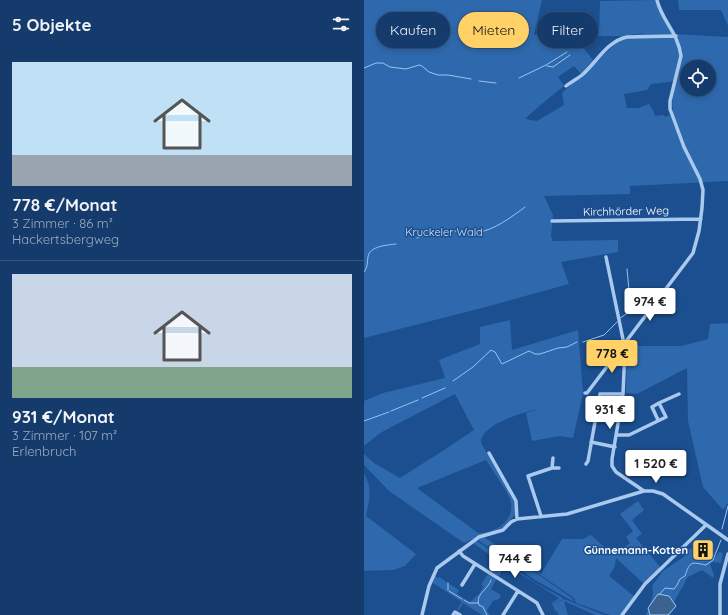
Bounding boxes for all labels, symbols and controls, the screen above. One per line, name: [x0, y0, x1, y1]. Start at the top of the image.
chip: Kaufen: [376, 12, 450, 48]
chip: Mieten: [458, 12, 529, 48]
chip: Filter: [537, 12, 598, 48]
icon: filters: [330, 13, 352, 35]
text: 5 Objekte: [12, 14, 91, 35]
map controls: [680, 60, 716, 96]
button: locate: [680, 60, 716, 96]
icon: home: [146, 88, 218, 160]
text: 778 €/Monat: [12, 194, 117, 215]
street label: Kirchhörder Weg: [583, 203, 669, 219]
text: 3 Zimmer · 86 m²: [12, 215, 113, 231]
park label: Kruckeler Wald: [405, 225, 483, 239]
text: Hackertsbergweg: [12, 231, 119, 247]
pin: 974 €: [622, 288, 678, 322]
text: 974 €: [633, 293, 667, 309]
icon: home: [146, 300, 218, 372]
pin: 778 €: [584, 340, 640, 374]
text: 778 €: [595, 345, 629, 361]
pin: 931 €: [582, 396, 638, 430]
text: 931 €: [594, 401, 626, 417]
text: 931 €/Monat: [12, 406, 115, 427]
text: 3 Zimmer · 107 m²: [12, 427, 117, 443]
text: Erlenbruch: [12, 443, 77, 459]
pin: 1 520 €: [619, 450, 693, 484]
text: 1 520 €: [634, 455, 678, 471]
building icon: Günnemann-Kotten: [690, 537, 716, 563]
place label: Günnemann-Kotten: [584, 543, 688, 557]
pin: 744 €: [487, 545, 543, 579]
text: 744 €: [498, 550, 532, 566]

